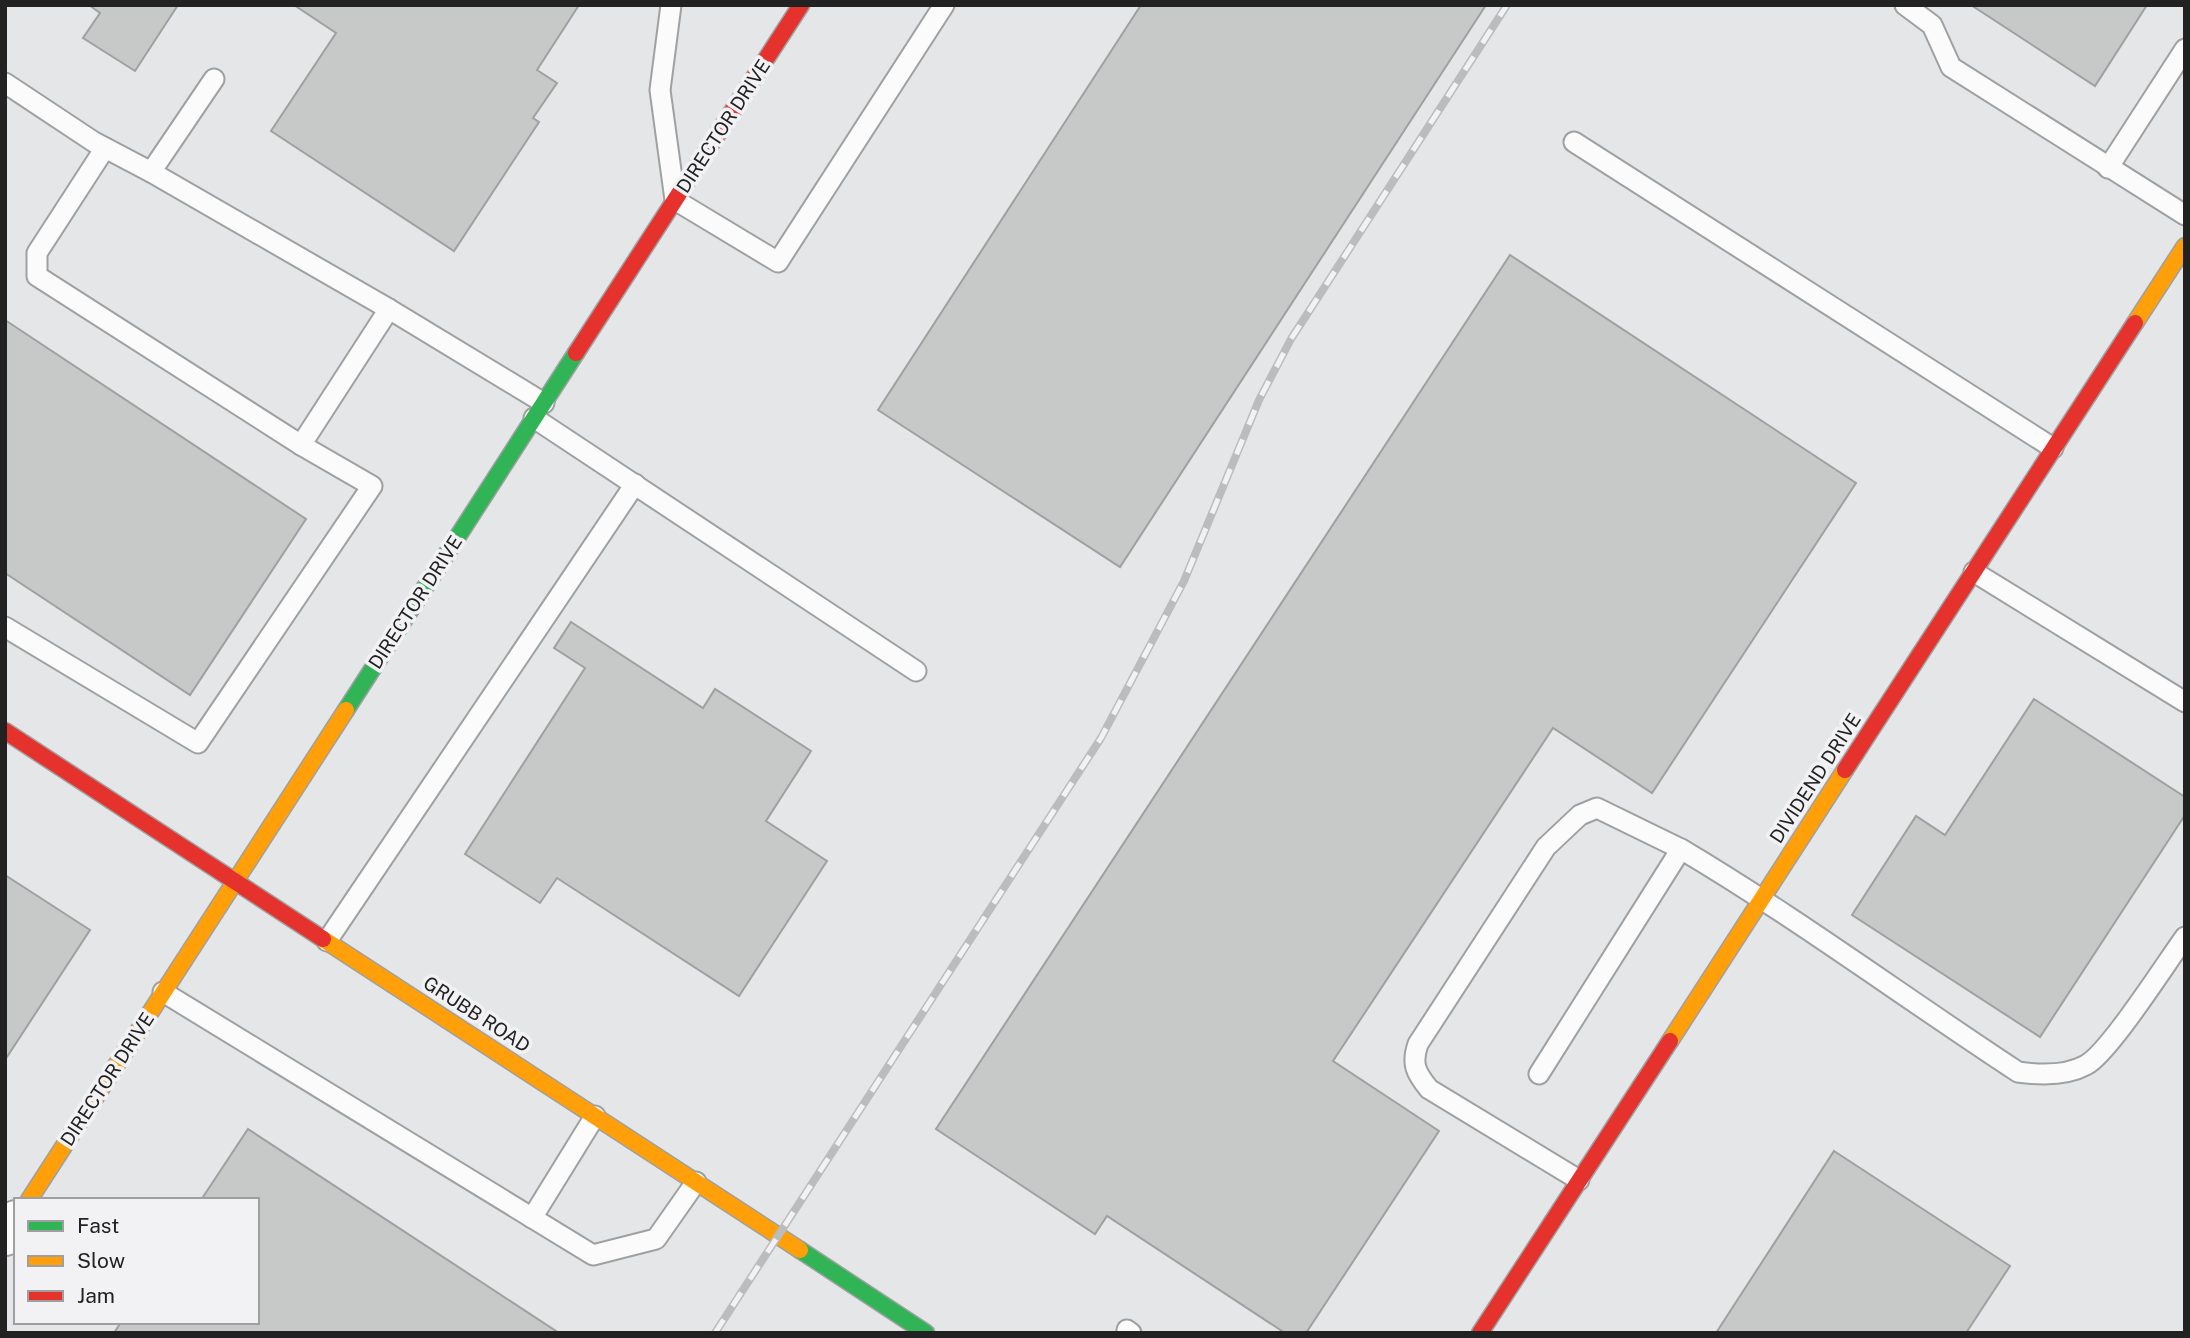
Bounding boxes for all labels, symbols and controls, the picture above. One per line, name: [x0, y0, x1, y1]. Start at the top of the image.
street label: DIRECTOR DRIVE: [672, 55, 774, 197]
street label: DIRECTOR DRIVE: [364, 531, 466, 673]
street label: DIVIDEND DRIVE: [1765, 709, 1865, 847]
street label: GRUBB ROAD: [420, 971, 534, 1057]
street label: DIRECTOR DRIVE: [56, 1008, 158, 1150]
legend: [14, 1198, 259, 1324]
text: Fast: [77, 1213, 119, 1238]
text: Slow: [77, 1248, 125, 1273]
text: Jam: [77, 1283, 115, 1308]

